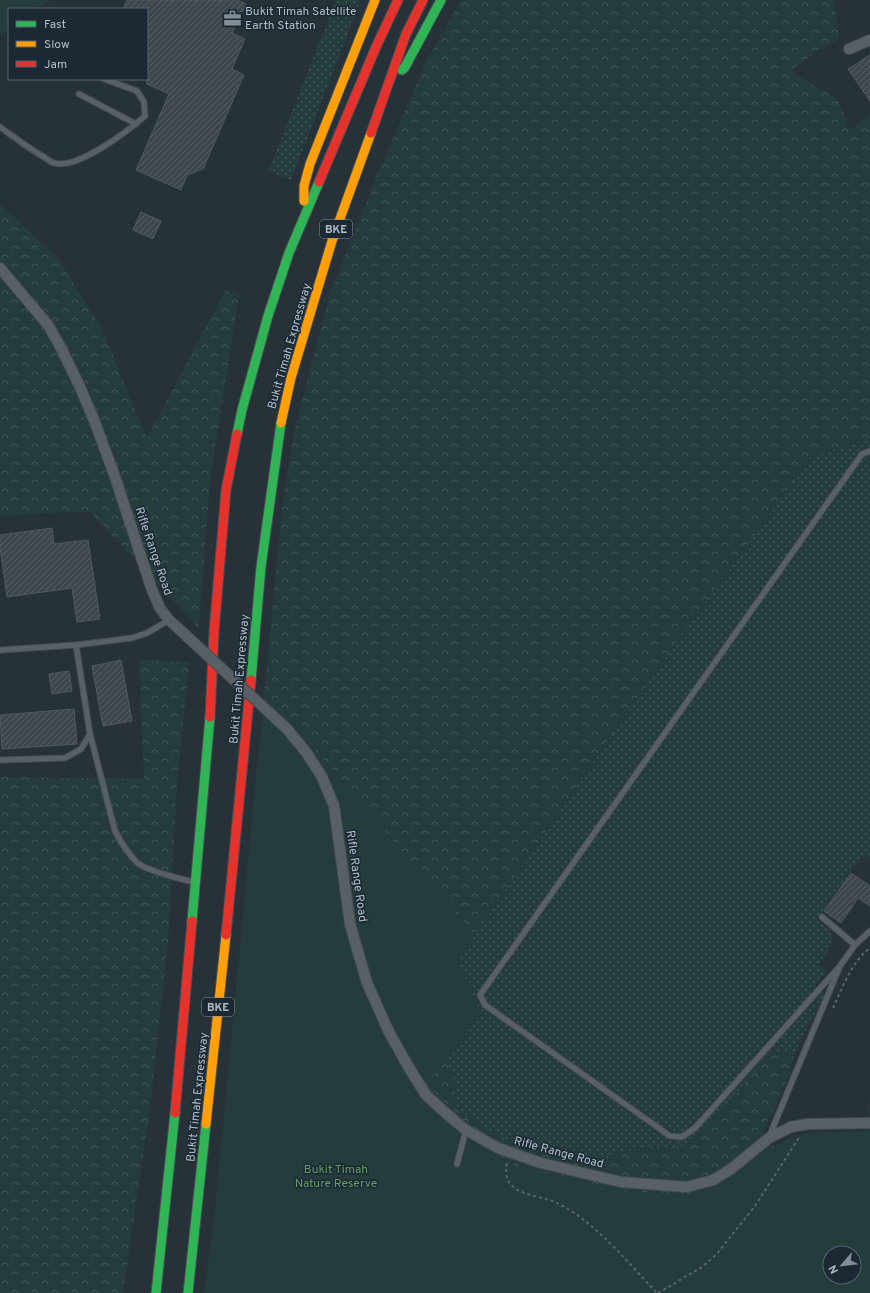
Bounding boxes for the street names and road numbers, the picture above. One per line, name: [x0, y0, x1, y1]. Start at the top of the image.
road number: BKE: [320, 220, 352, 238]
street label: Bukit Timah Expressway: [264, 281, 316, 411]
street label: Rifle Range Road: [130, 505, 176, 598]
street label: Bukit Timah Expressway: [226, 614, 254, 745]
street label: Rifle Range Road: [342, 829, 370, 923]
road number: BKE: [202, 998, 234, 1016]
street label: Bukit Timah Expressway: [183, 1032, 213, 1163]
street label: Rifle Range Road: [512, 1133, 605, 1173]

